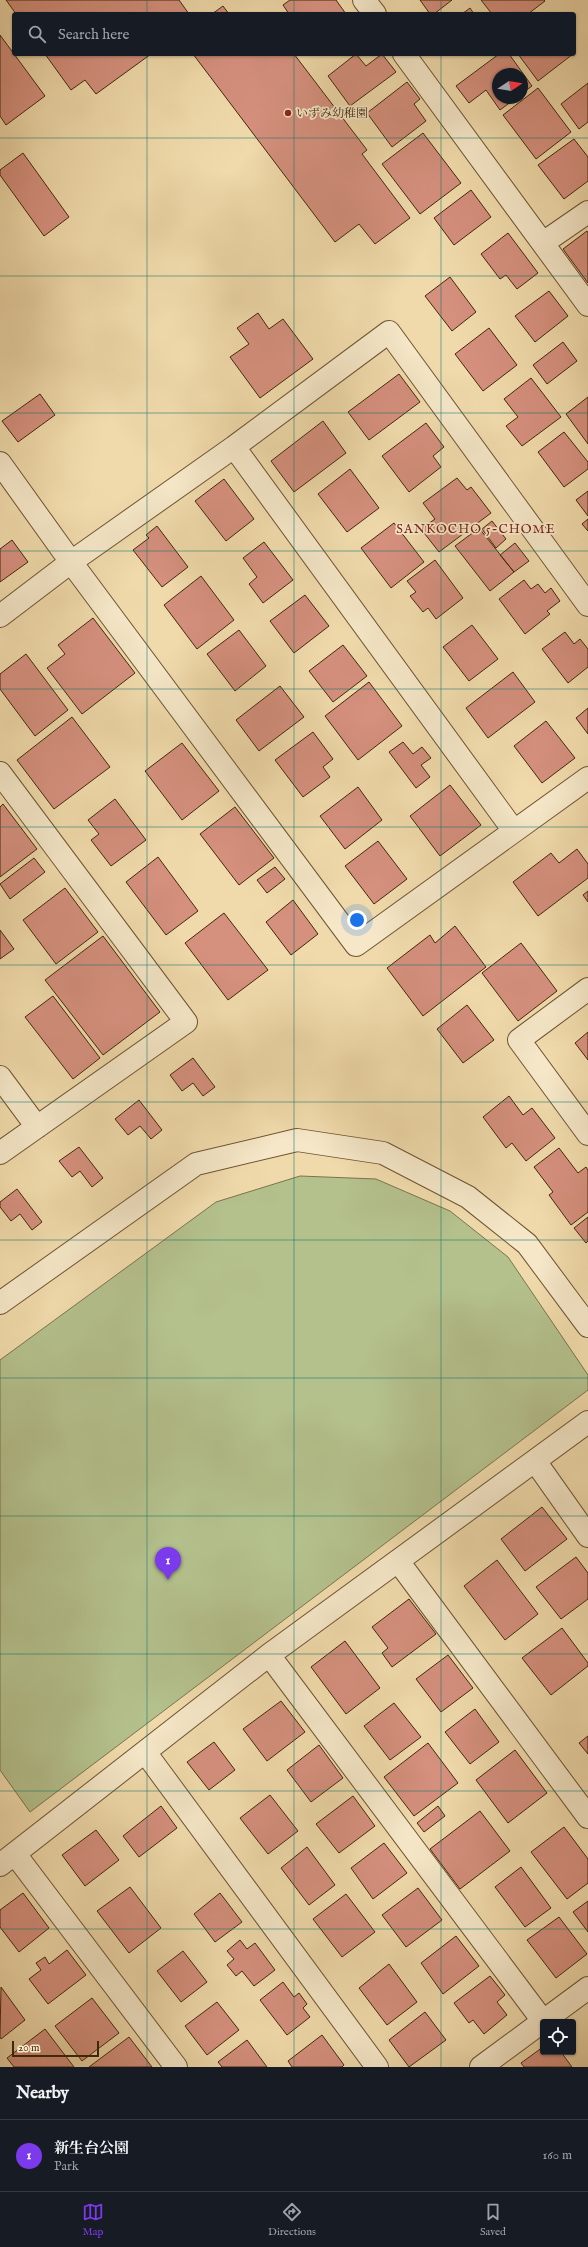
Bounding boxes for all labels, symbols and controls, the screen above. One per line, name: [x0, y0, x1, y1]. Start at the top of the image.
search box: [12, 12, 576, 56]
icon: search: [26, 23, 48, 45]
text: Search here: [58, 25, 129, 44]
north arrow: [492, 68, 528, 104]
place label: いずみ幼稚園: [296, 106, 368, 121]
marker: いずみ幼稚園: [283, 108, 293, 118]
district label: SANKOCHO 5-CHOME: [396, 521, 556, 538]
your location: [347, 910, 367, 930]
pin: 1: [155, 1547, 181, 1580]
map controls: [540, 2019, 576, 2055]
button: locate: [540, 2019, 576, 2055]
scale bar: [12, 2039, 99, 2058]
text: 20 m: [18, 2041, 39, 2055]
text: Nearby: [16, 2083, 69, 2104]
text: 新生台公園: [54, 2139, 129, 2158]
text: 1: [27, 2147, 31, 2164]
text: 160 m: [542, 2147, 572, 2164]
text: Park: [54, 2158, 79, 2175]
tab: Map: [82, 2201, 104, 2239]
tab: Directions: [268, 2201, 316, 2239]
tab: Saved: [480, 2201, 506, 2239]

